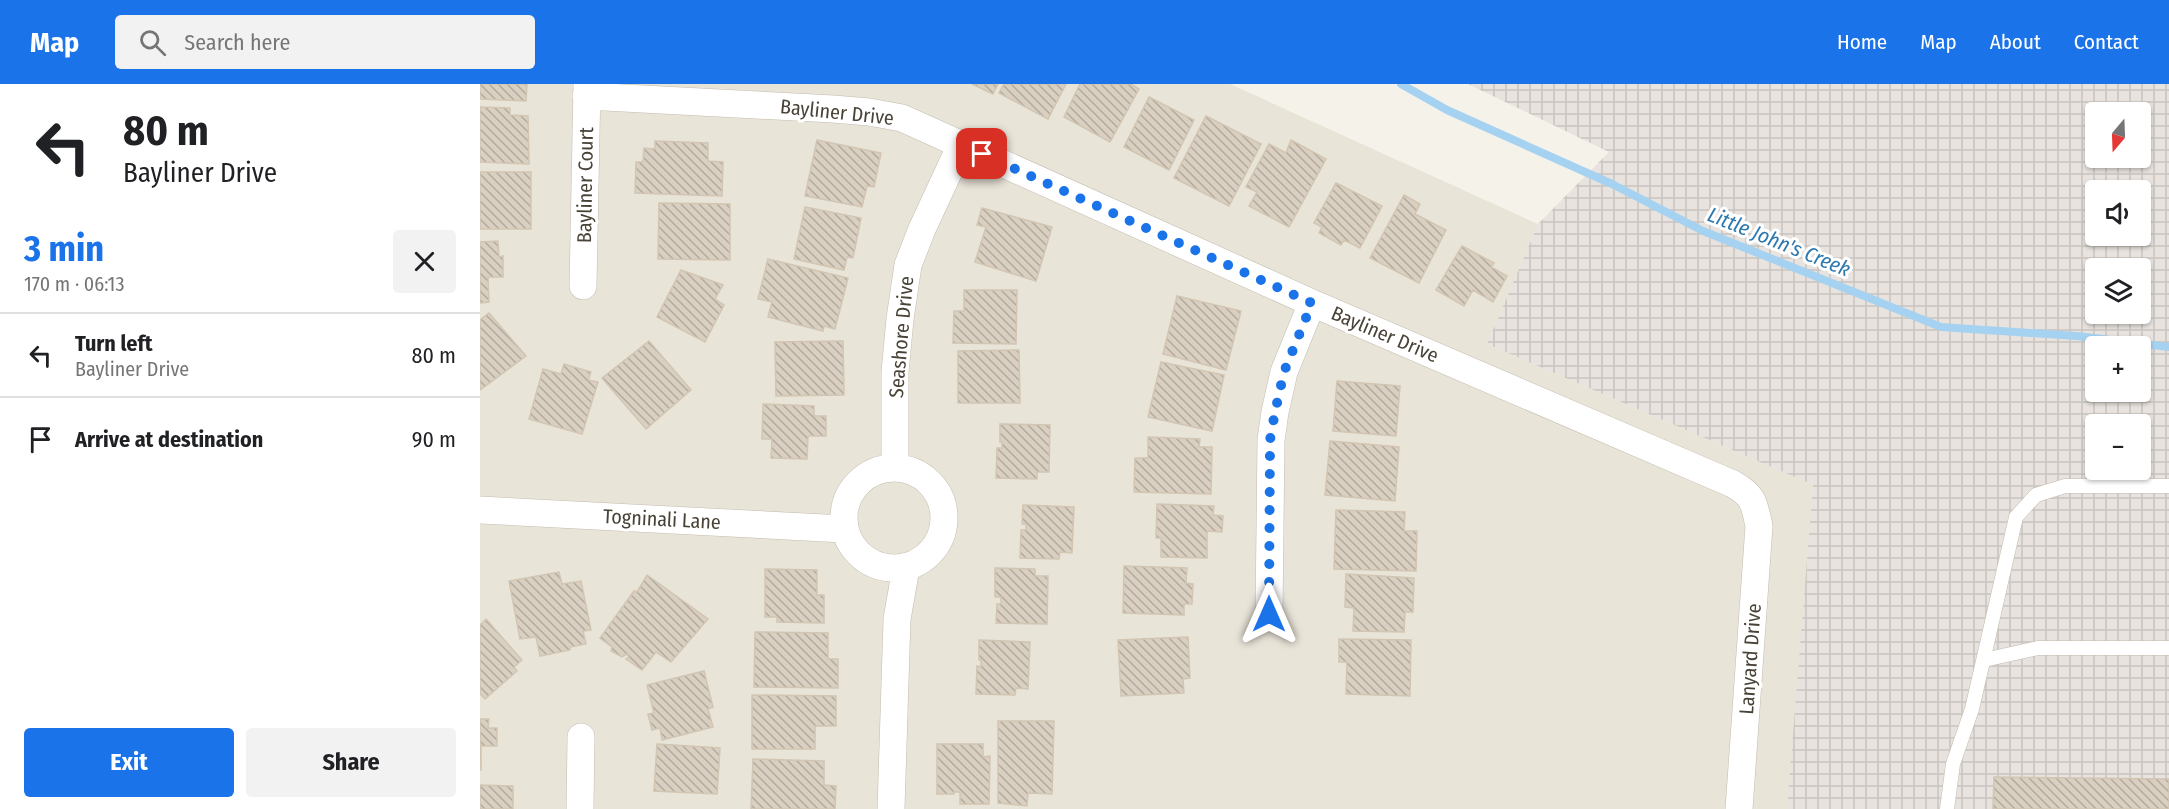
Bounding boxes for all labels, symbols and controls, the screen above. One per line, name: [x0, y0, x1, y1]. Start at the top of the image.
search box: [115, 15, 535, 69]
text: Map: [30, 26, 79, 59]
icon: search: [136, 26, 169, 59]
text: Search here: [184, 29, 290, 56]
text: Home: [1837, 29, 1887, 55]
text: Map: [1920, 29, 1957, 55]
text: About: [1990, 29, 2041, 55]
text: Contact: [2074, 29, 2139, 55]
street label: Bayliner Drive: [779, 94, 895, 130]
north arrow: [2085, 102, 2151, 168]
map controls: [2085, 102, 2151, 480]
text: 80 m: [123, 106, 209, 156]
icon: left: [24, 108, 102, 186]
street label: Bayliner Court: [572, 126, 598, 243]
pin: [956, 128, 1007, 179]
icon: arrive: [965, 137, 998, 170]
text: Bayliner Drive: [123, 157, 277, 189]
button: sound: [2085, 180, 2151, 246]
water label: Little John's Creek: [1704, 202, 1854, 282]
text: 3 min: [24, 227, 104, 271]
button: close: [393, 230, 456, 293]
button: layers: [2085, 258, 2151, 324]
text: 170 m · 06:13: [24, 272, 124, 296]
street label: Seashore Drive: [884, 275, 918, 399]
street label: Bayliner Drive: [1328, 301, 1442, 367]
text: Turn left: [75, 330, 153, 357]
button: +: [2085, 336, 2151, 402]
icon: left: [24, 339, 57, 372]
text: 80 m: [411, 342, 456, 369]
text: Bayliner Drive: [75, 357, 189, 381]
button: −: [2085, 414, 2151, 480]
icon: arrive: [24, 423, 57, 456]
text: Arrive at destination: [75, 426, 263, 453]
text: 90 m: [412, 426, 456, 453]
street label: Togninali Lane: [603, 504, 721, 534]
position arrow: [1237, 582, 1301, 646]
street label: Lanyard Drive: [1734, 603, 1766, 715]
button: Exit: [24, 728, 234, 797]
button: Share: [246, 728, 456, 797]

